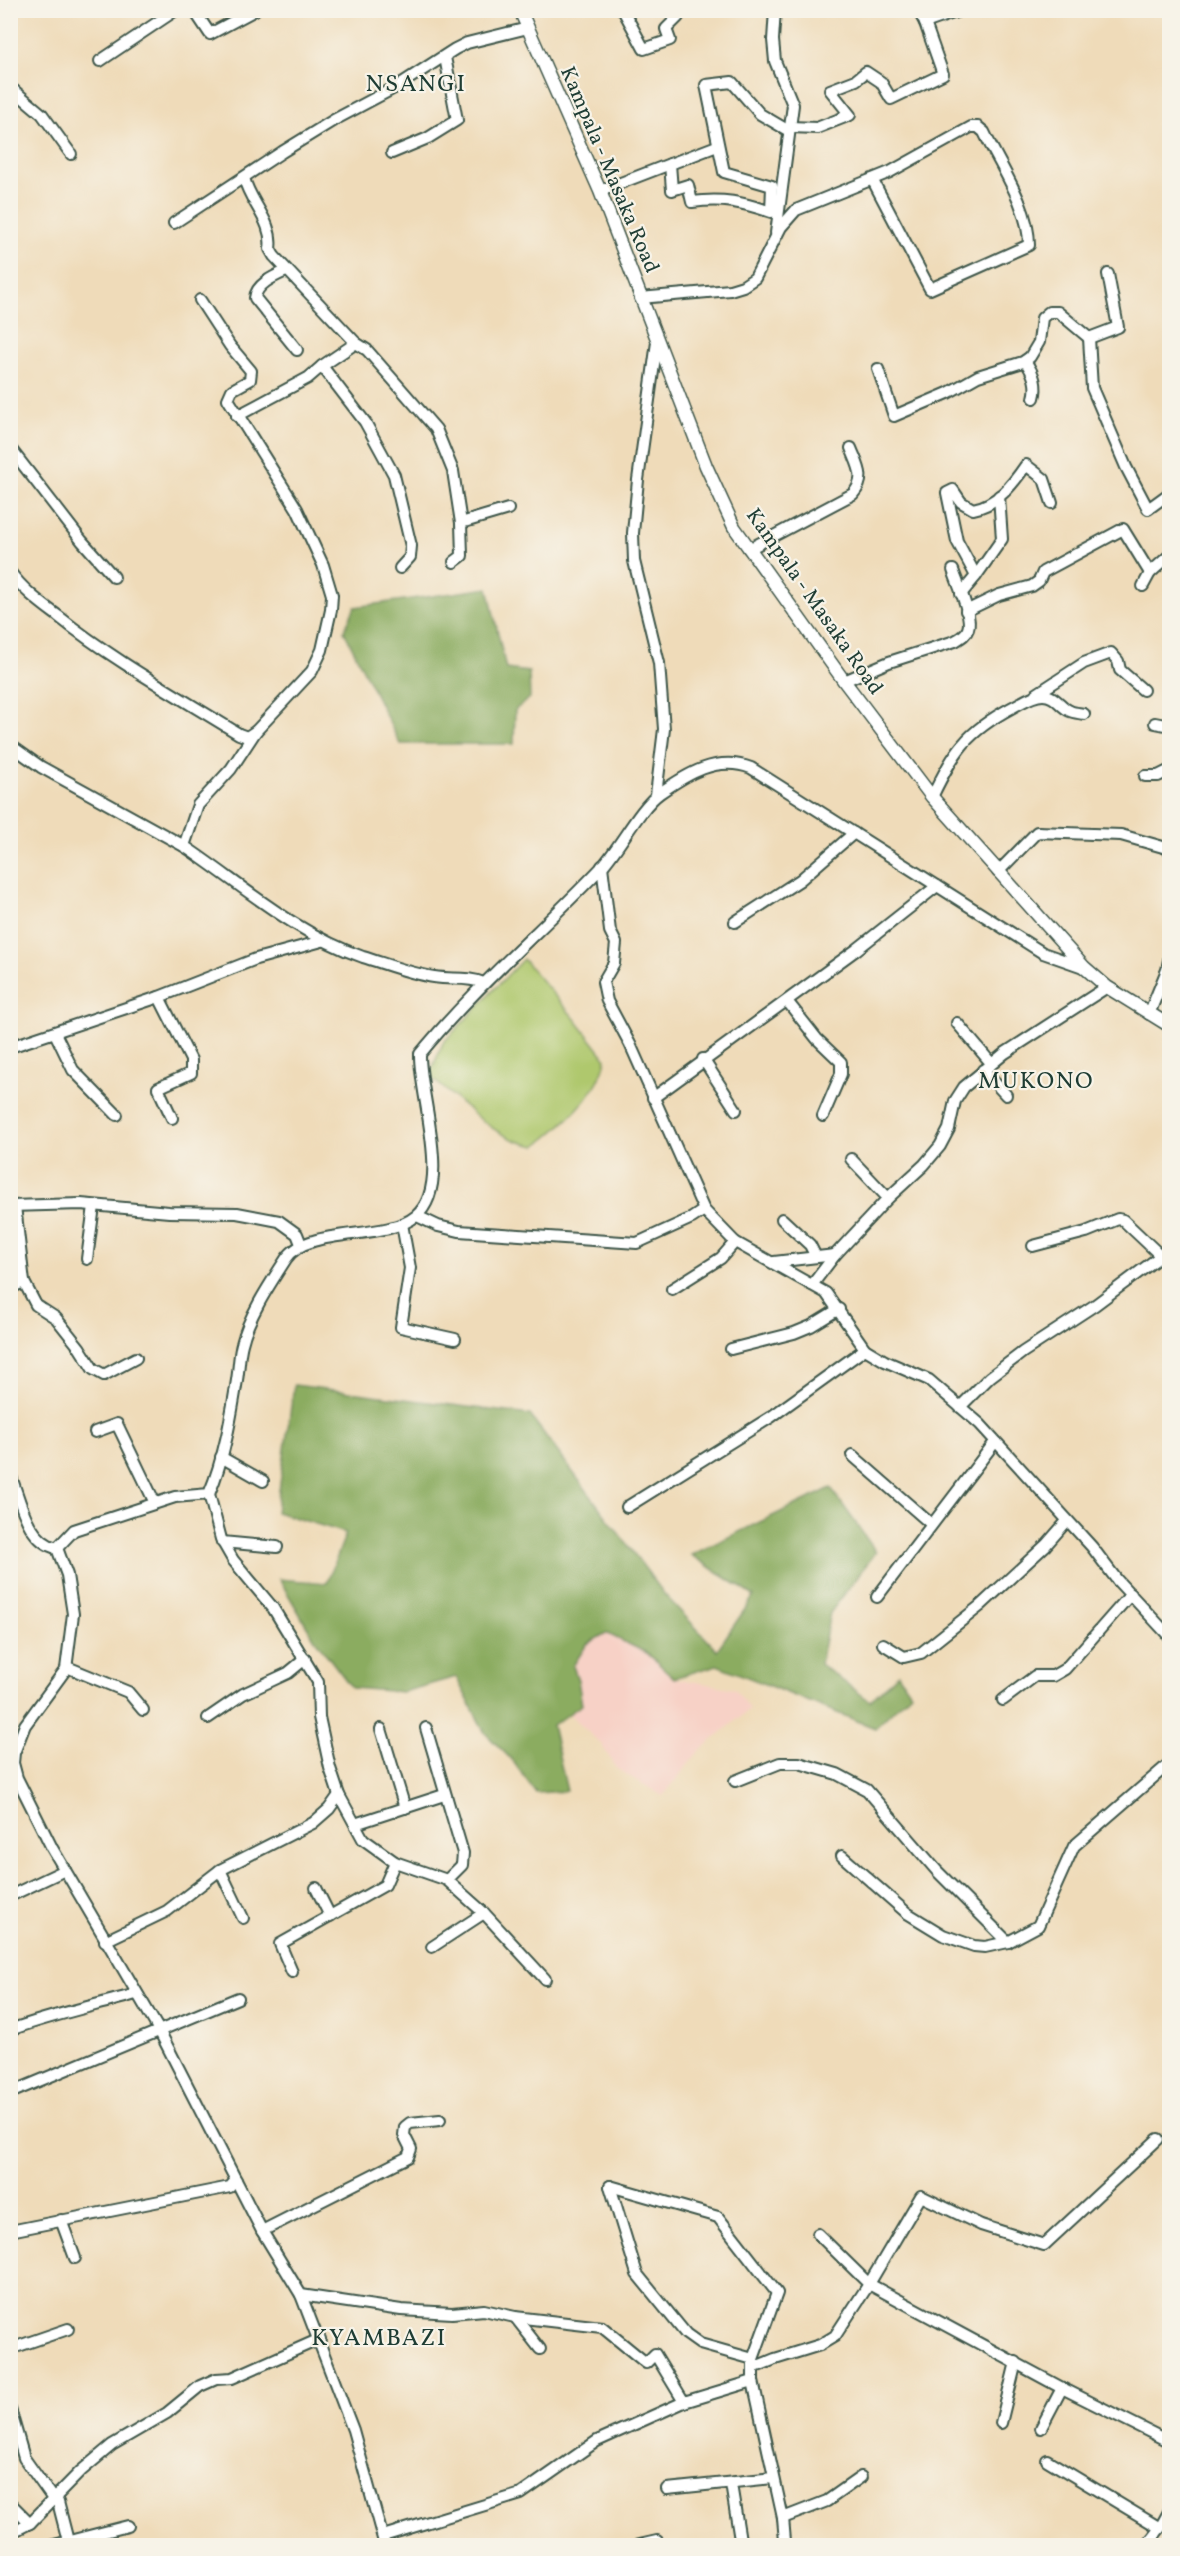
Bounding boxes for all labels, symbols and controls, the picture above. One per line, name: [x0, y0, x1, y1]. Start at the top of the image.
street label: Kampala - Masaka Road: [552, 62, 666, 278]
district label: NSANGI: [366, 68, 466, 102]
street label: Kampala - Masaka Road: [739, 503, 889, 701]
district label: MUKONO: [978, 1065, 1094, 1099]
district label: KYAMBAZI: [311, 2322, 447, 2356]

